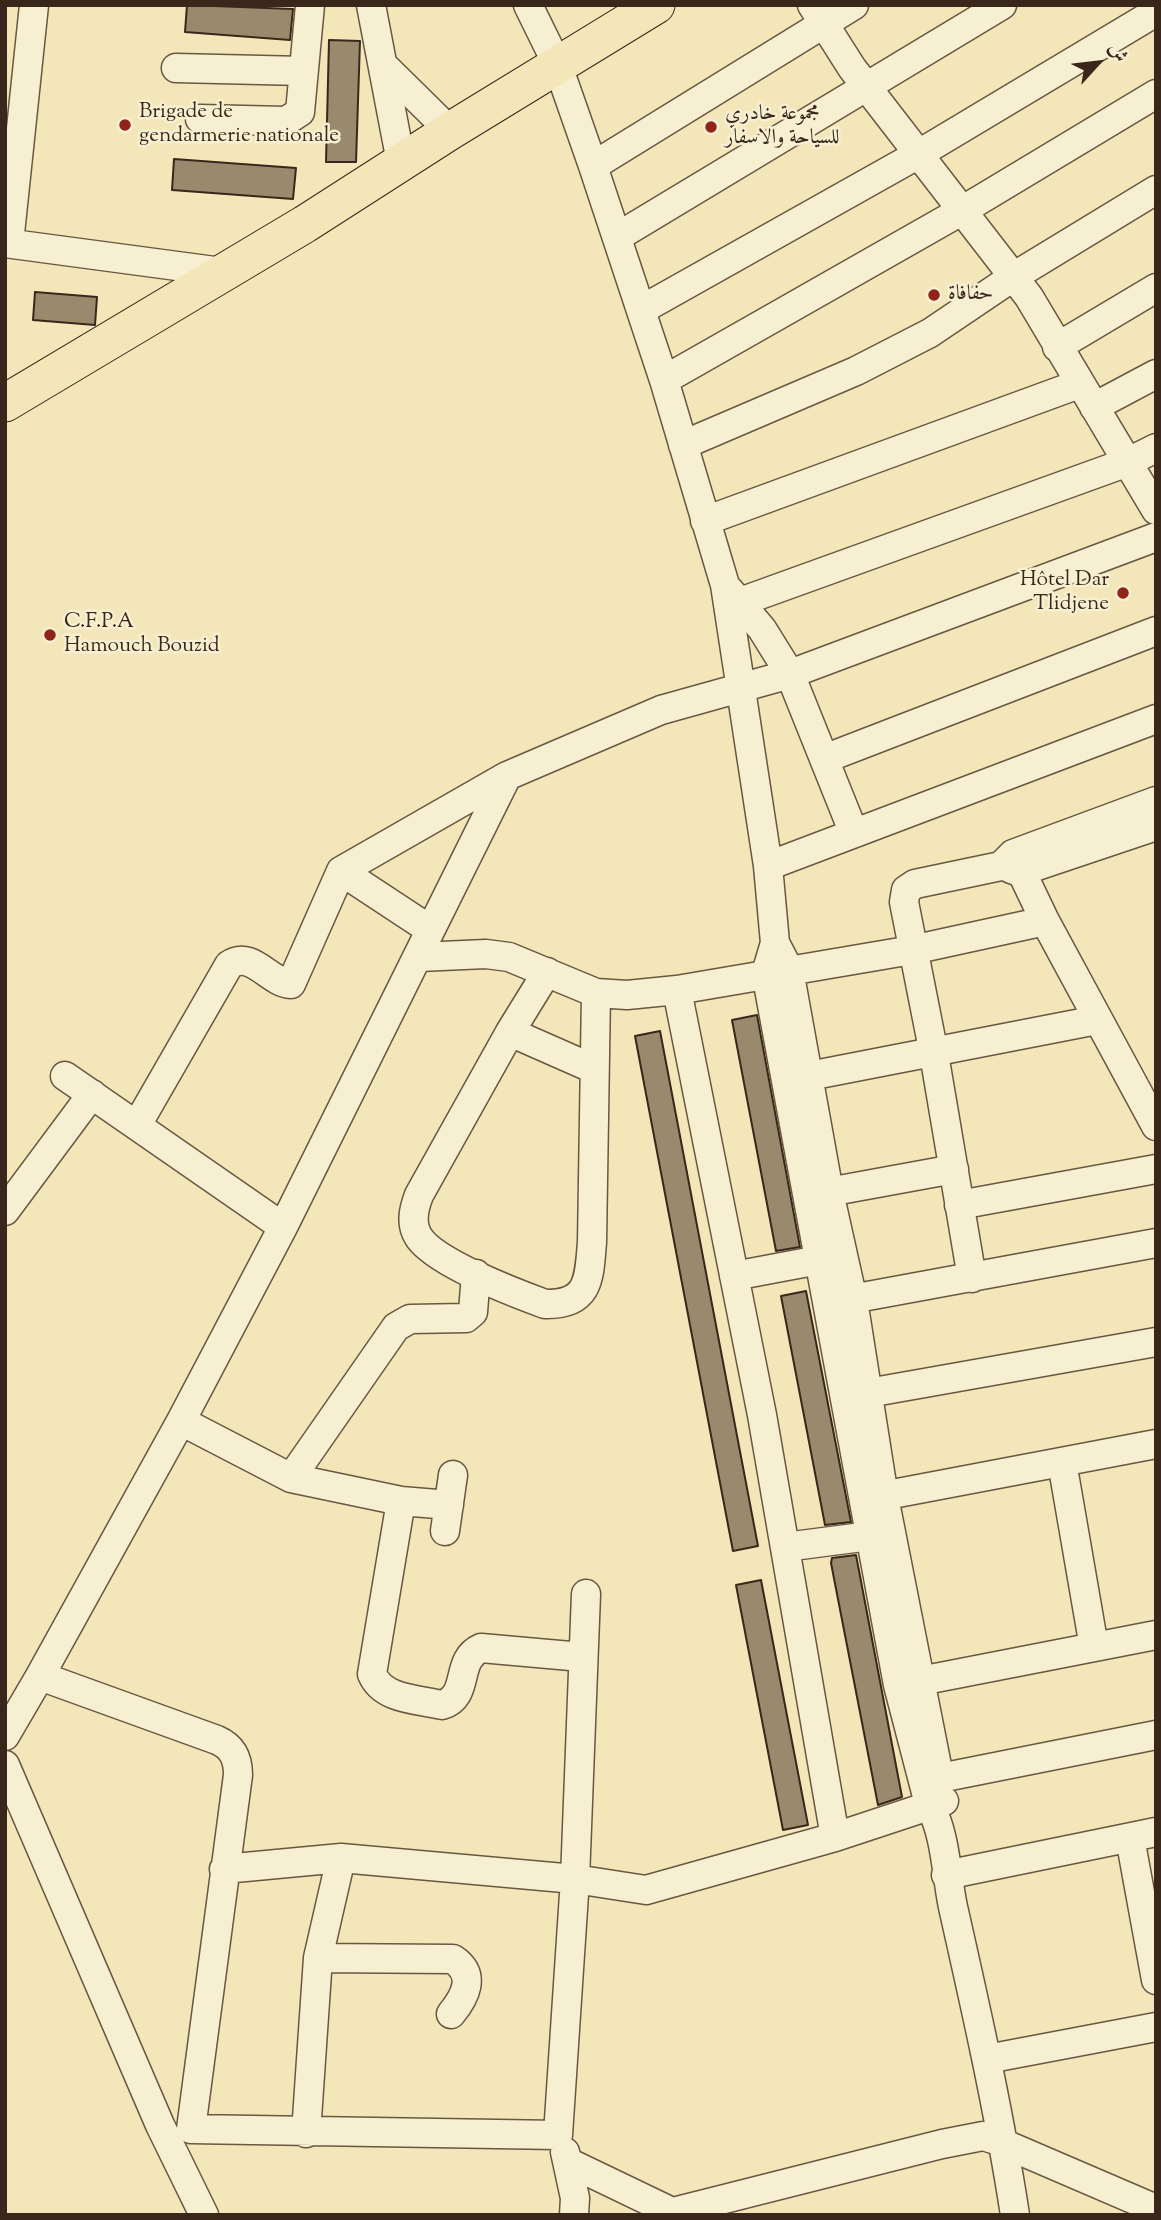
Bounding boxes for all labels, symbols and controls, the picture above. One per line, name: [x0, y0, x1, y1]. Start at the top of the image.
north arrow: [1063, 28, 1133, 98]
text: ش: [1101, 39, 1133, 68]
place label: Brigade de gendarmerie nationale: [139, 100, 339, 150]
place label: مجموعة خادري للسياحة والاسفار: [725, 102, 839, 152]
marker: Brigade de gendarmerie nationale: [117, 117, 133, 133]
marker: مجموعة خادري للسياحة والاسفار: [703, 119, 719, 135]
place label: حفافاة: [948, 282, 993, 308]
marker: حفافاة: [926, 287, 942, 303]
place label: Hôtel Dar Tlidjene: [1020, 568, 1109, 618]
marker: Hôtel Dar Tlidjene: [1115, 585, 1131, 601]
place label: C.F.P.A Hamouch Bouzid: [64, 610, 220, 660]
marker: C.F.P.A Hamouch Bouzid: [42, 627, 58, 643]

